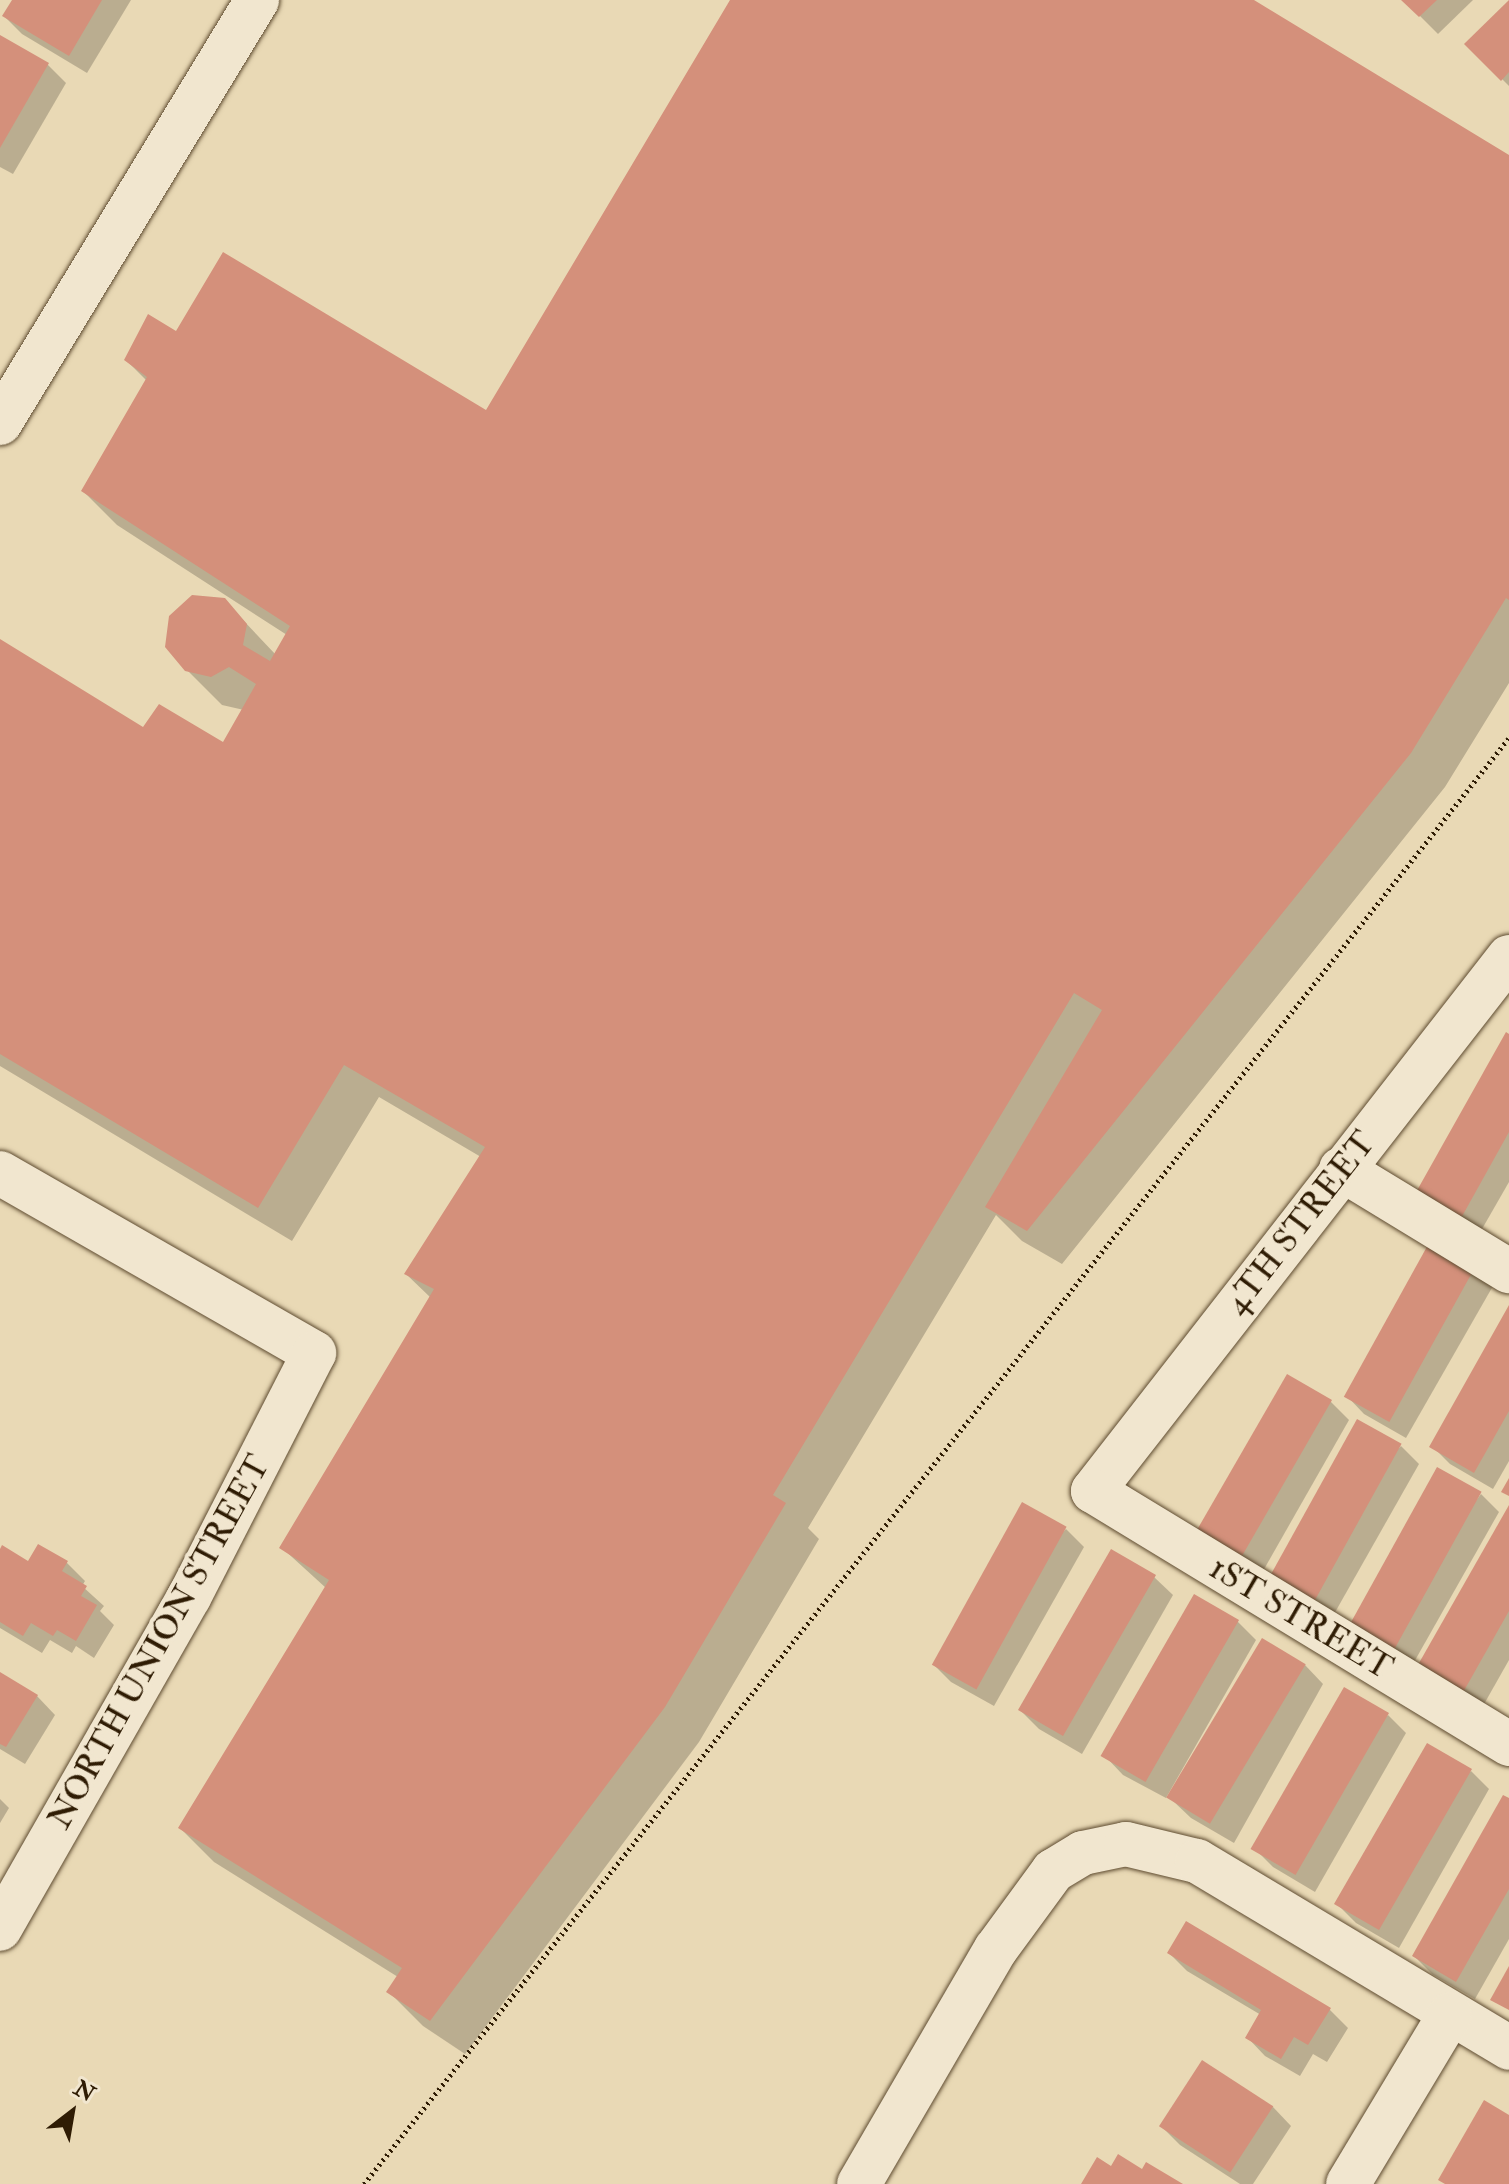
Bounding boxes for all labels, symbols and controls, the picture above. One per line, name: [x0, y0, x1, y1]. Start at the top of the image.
street label: 4TH STREET: [1216, 1123, 1384, 1323]
street label: NORTH UNION STREET: [39, 1448, 279, 1836]
street label: 1ST STREET: [1202, 1547, 1400, 1689]
north arrow: [32, 2072, 112, 2152]
text: N: [69, 2074, 100, 2108]

